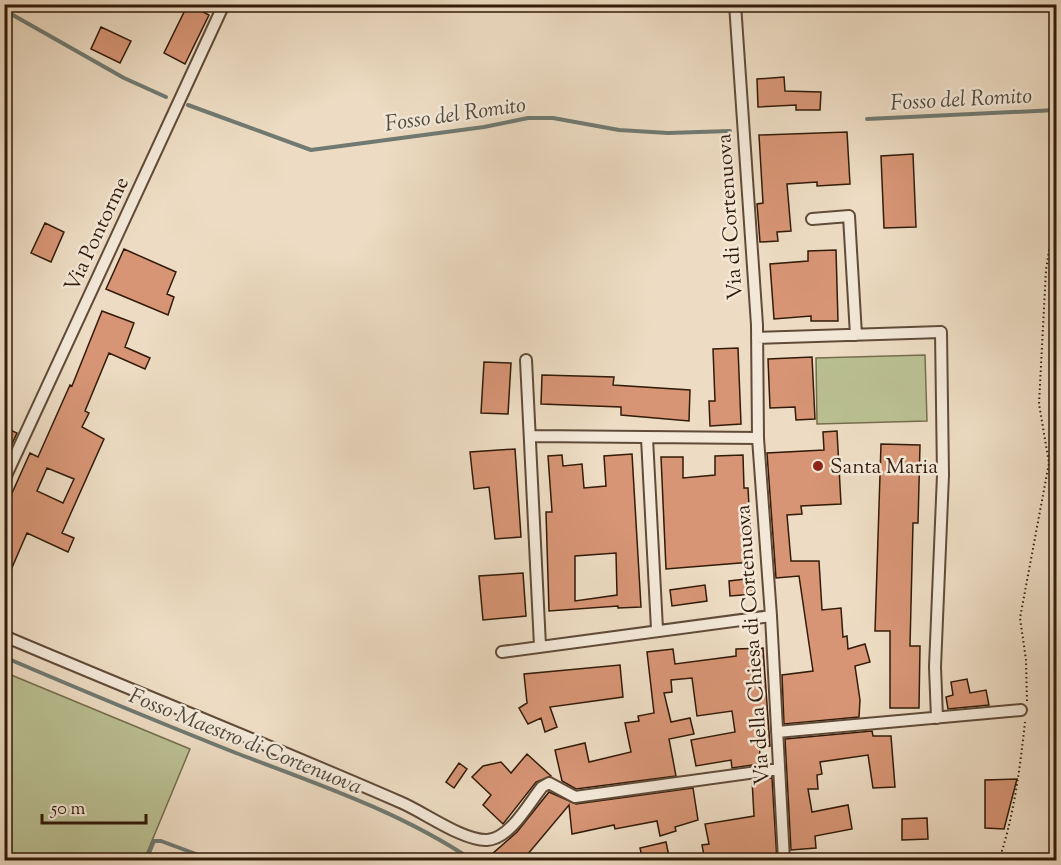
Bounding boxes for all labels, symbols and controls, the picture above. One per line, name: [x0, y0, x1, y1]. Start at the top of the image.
water label: Fosso del Romito: [889, 81, 1033, 121]
water label: Fosso del Romito: [383, 90, 528, 142]
street label: Via di Cortenuova: [710, 132, 752, 301]
street label: Via Pontorme: [58, 172, 138, 297]
place label: Santa Maria: [830, 453, 938, 483]
marker: Santa Maria: [811, 459, 825, 473]
street label: Via della Chiesa di Cortenuova: [729, 503, 779, 786]
water label: Fosso Maestro di Cortenuova: [123, 681, 366, 804]
scale bar: [42, 787, 146, 825]
text: 50 m: [50, 797, 86, 823]

